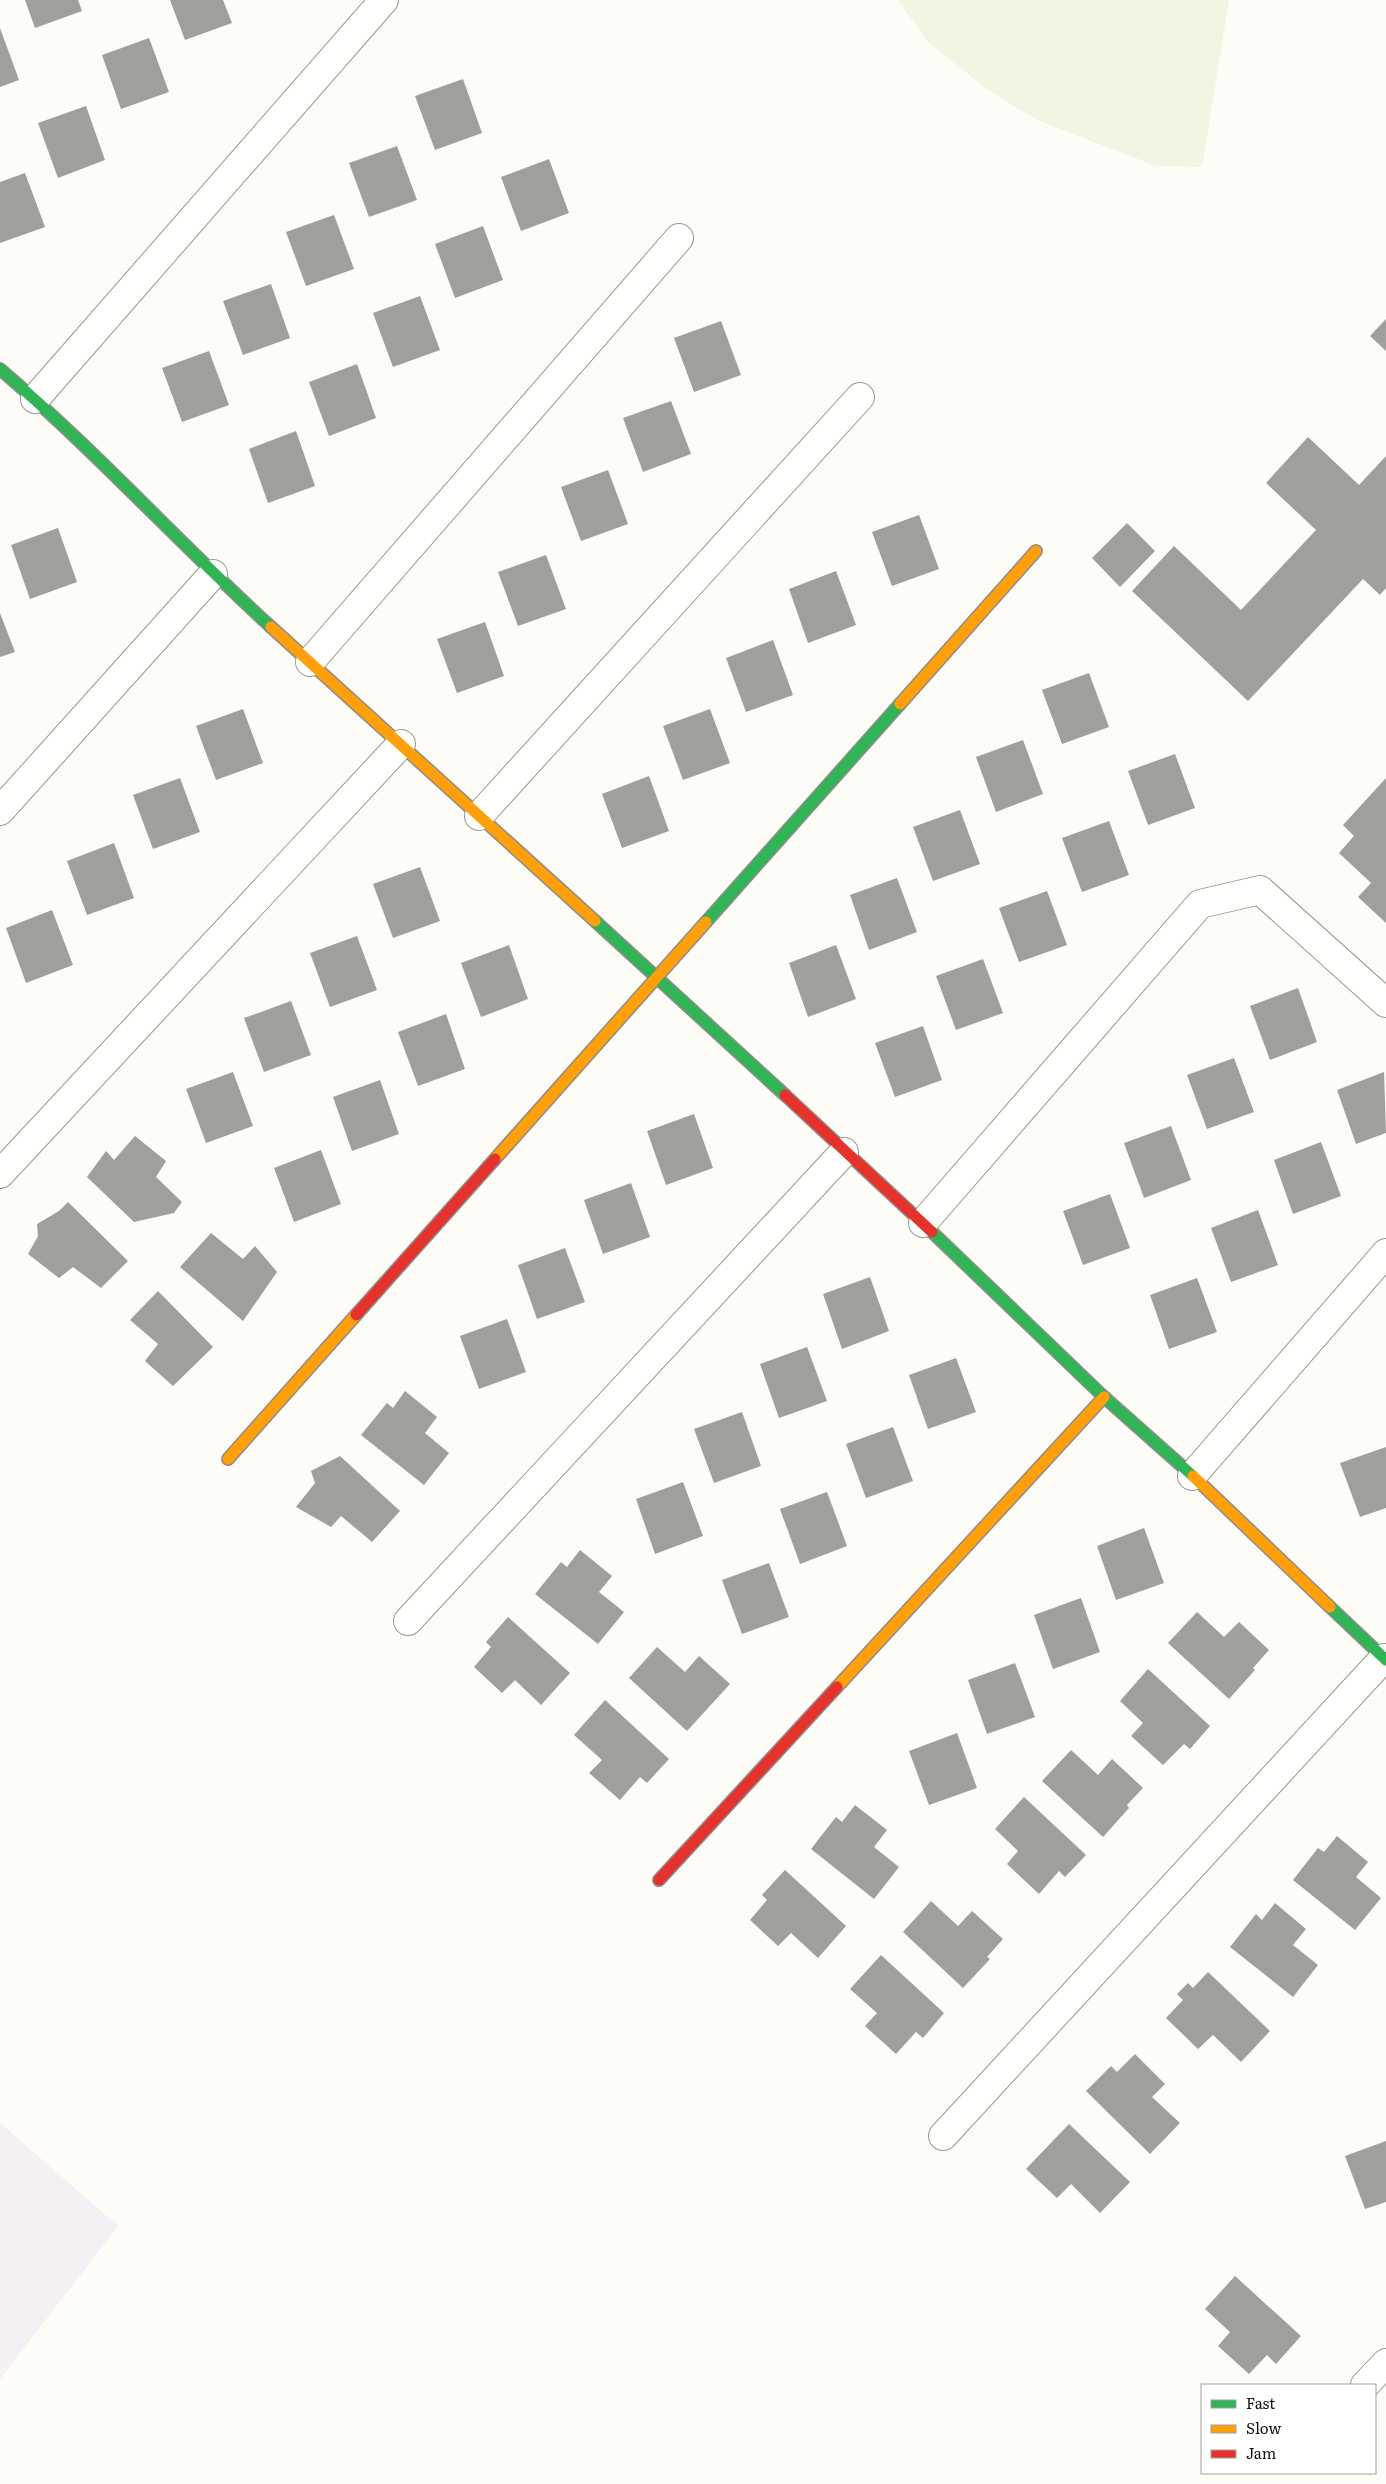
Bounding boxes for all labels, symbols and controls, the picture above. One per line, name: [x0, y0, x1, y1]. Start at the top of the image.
legend: [1201, 2384, 1376, 2474]
text: Fast: [1246, 2391, 1275, 2414]
text: Slow: [1246, 2416, 1281, 2439]
text: Jam: [1246, 2441, 1277, 2464]

